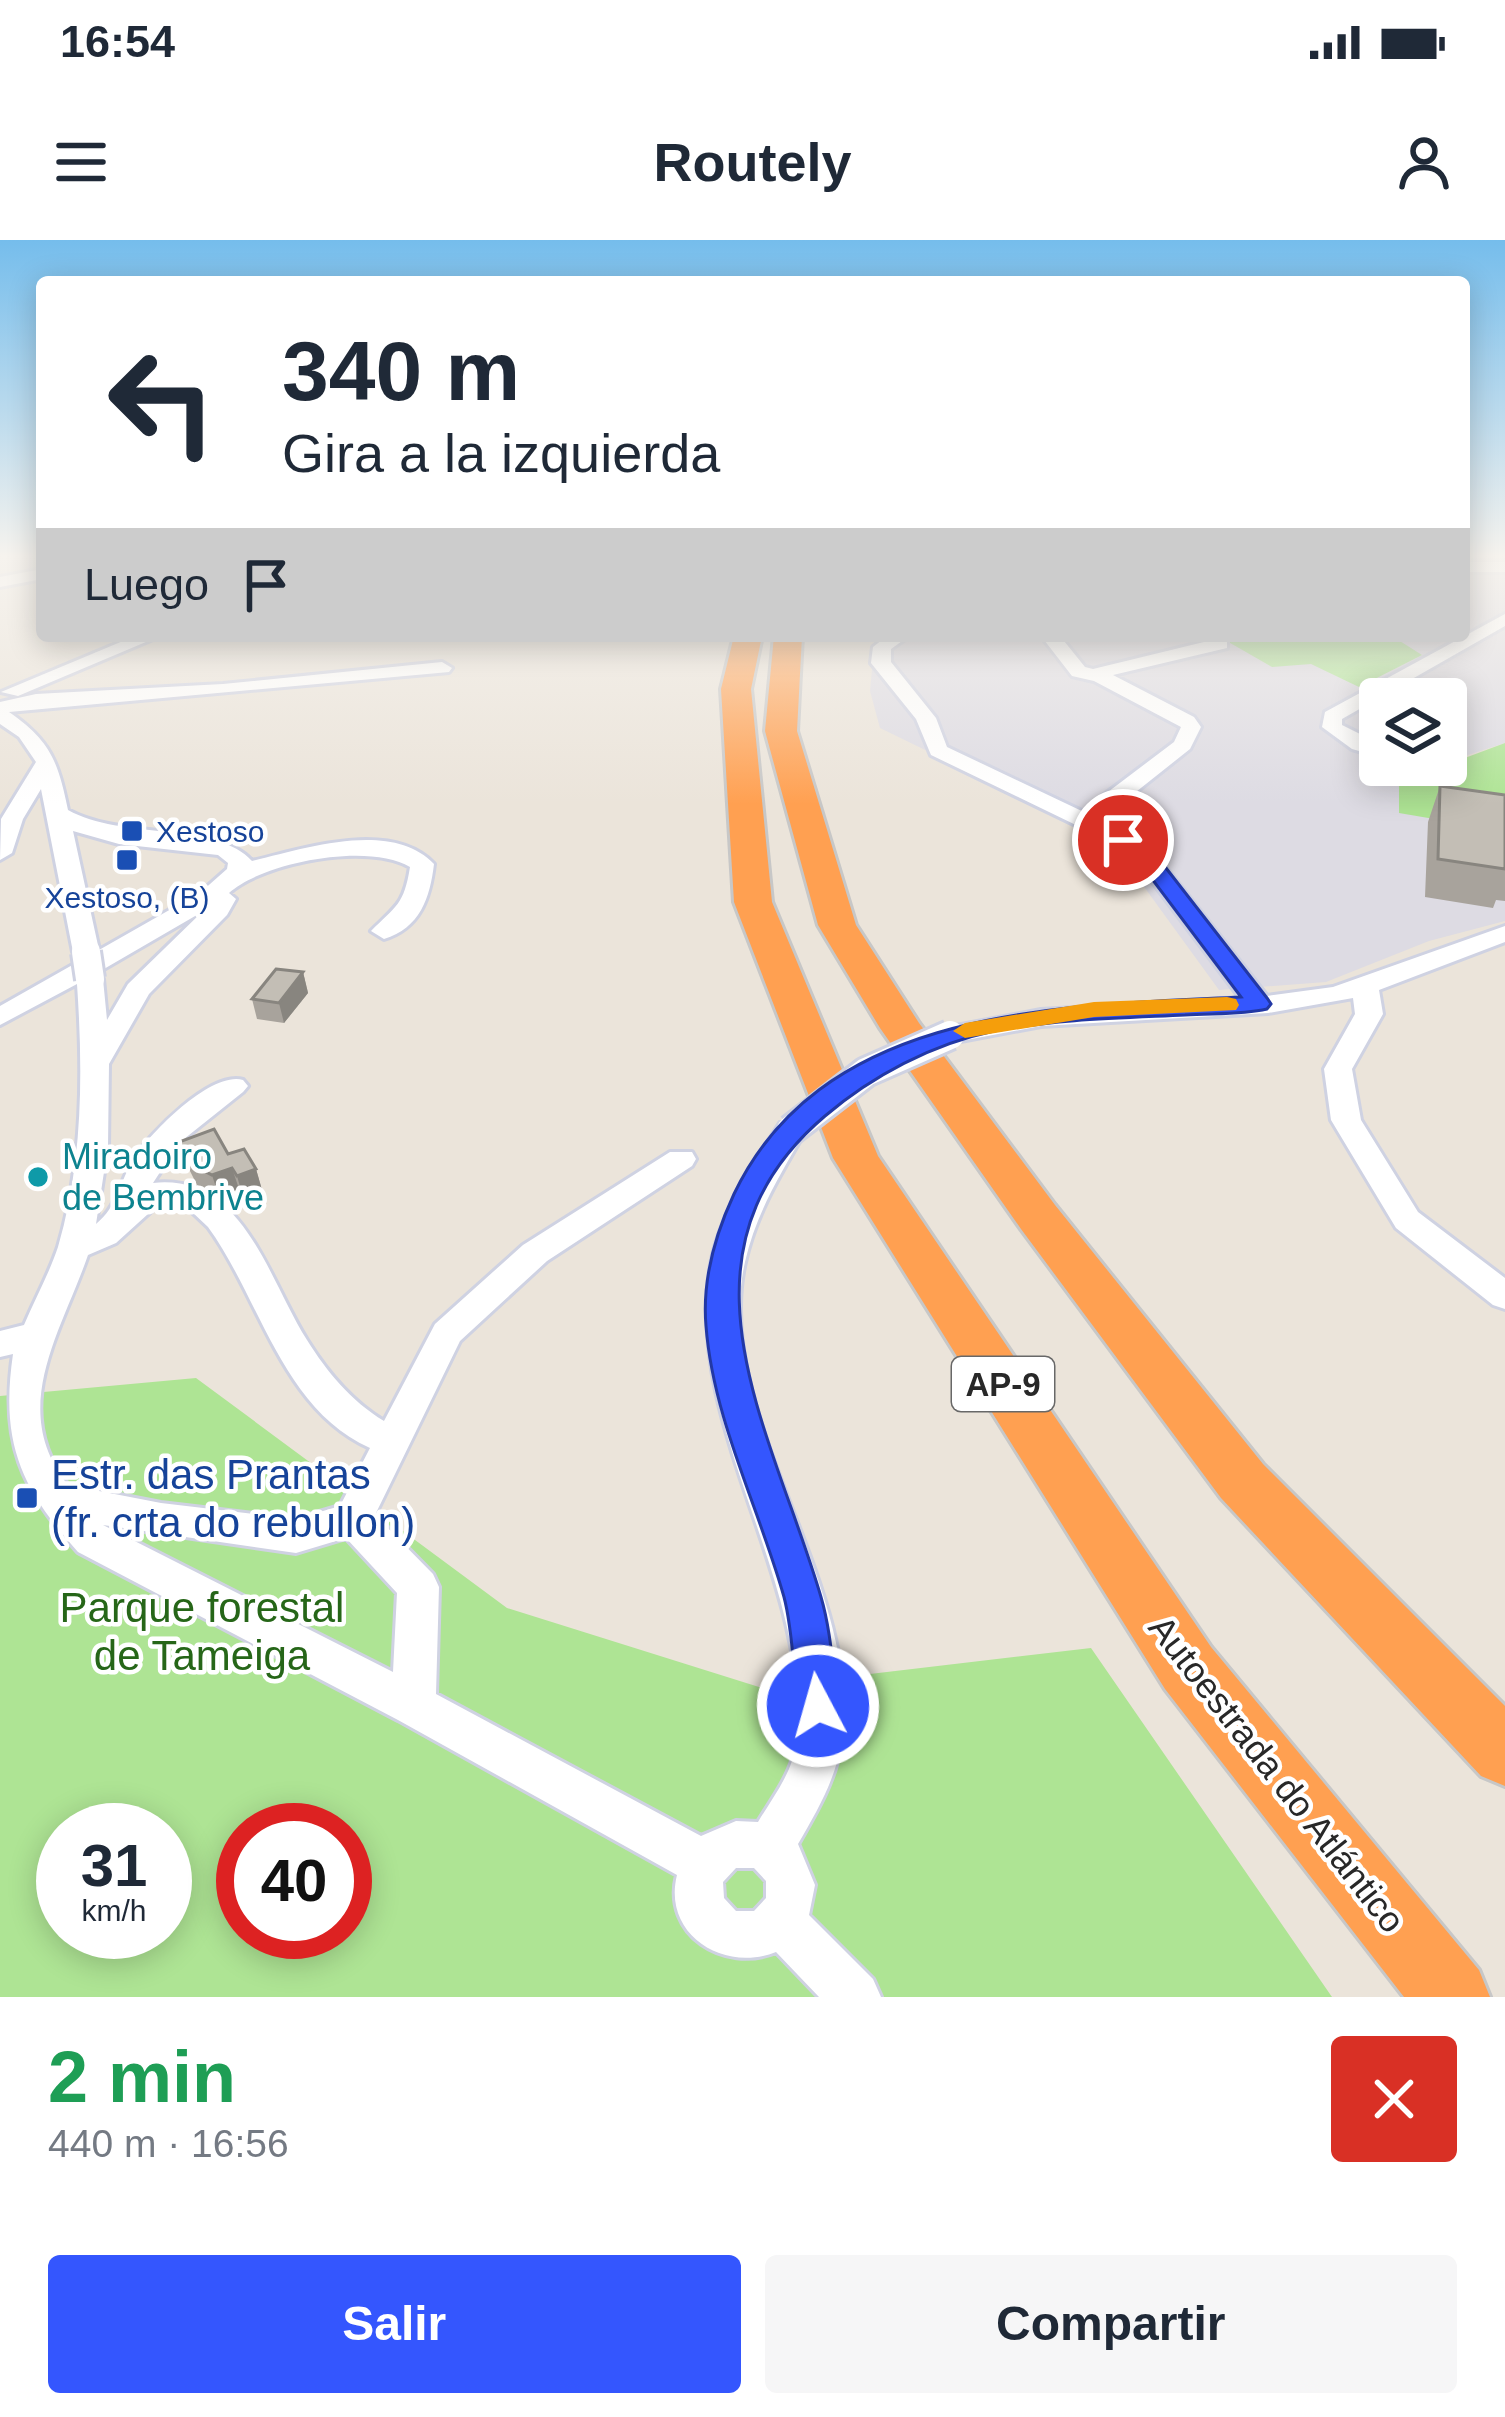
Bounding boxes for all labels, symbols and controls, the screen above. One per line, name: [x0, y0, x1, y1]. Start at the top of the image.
text: 16:54: [60, 16, 175, 67]
icon: menu: [48, 129, 114, 195]
icon: person: [1391, 129, 1457, 195]
text: Routely: [653, 132, 852, 192]
icon: left: [84, 324, 240, 480]
text: 340 m: [282, 324, 520, 418]
text: Gira a la izquierda: [282, 423, 720, 483]
icon: arrive: [233, 552, 299, 618]
text: Luego: [84, 559, 209, 610]
map controls: [1359, 678, 1467, 786]
button: layers: [1359, 678, 1467, 786]
pin: [1072, 789, 1174, 891]
icon: arrive: [1090, 807, 1156, 873]
place label: Xestoso: [156, 815, 264, 848]
marker: Xestoso: [119, 818, 145, 844]
marker: Xestoso, (B): [114, 847, 140, 873]
place label: Xestoso, (B): [44, 881, 210, 914]
place label: Miradoiro de Bembrive: [62, 1136, 264, 1218]
marker: Miradoiro de Bembrive: [25, 1164, 51, 1190]
road number: AP-9: [952, 1357, 1054, 1411]
place label: Estr. das Prantas (fr. crta do rebullon): [51, 1451, 415, 1546]
marker: Estr. das Prantas (fr. crta do rebullon): [14, 1485, 40, 1511]
park label: Parque forestal de Tameiga: [60, 1584, 344, 1679]
street label: Autoestrada do Atlántico: [1141, 1608, 1413, 1940]
position arrow: [755, 1643, 881, 1769]
speed limit sign: 40: [216, 1803, 372, 1959]
text: 31: [81, 1832, 147, 1899]
text: km/h: [81, 1894, 147, 1927]
button: close: [1331, 2036, 1457, 2162]
text: 2 min: [48, 2037, 236, 2117]
text: 440 m · 16:56: [48, 2122, 289, 2165]
button: Salir: [48, 2255, 741, 2393]
button: Compartir: [765, 2255, 1457, 2393]

